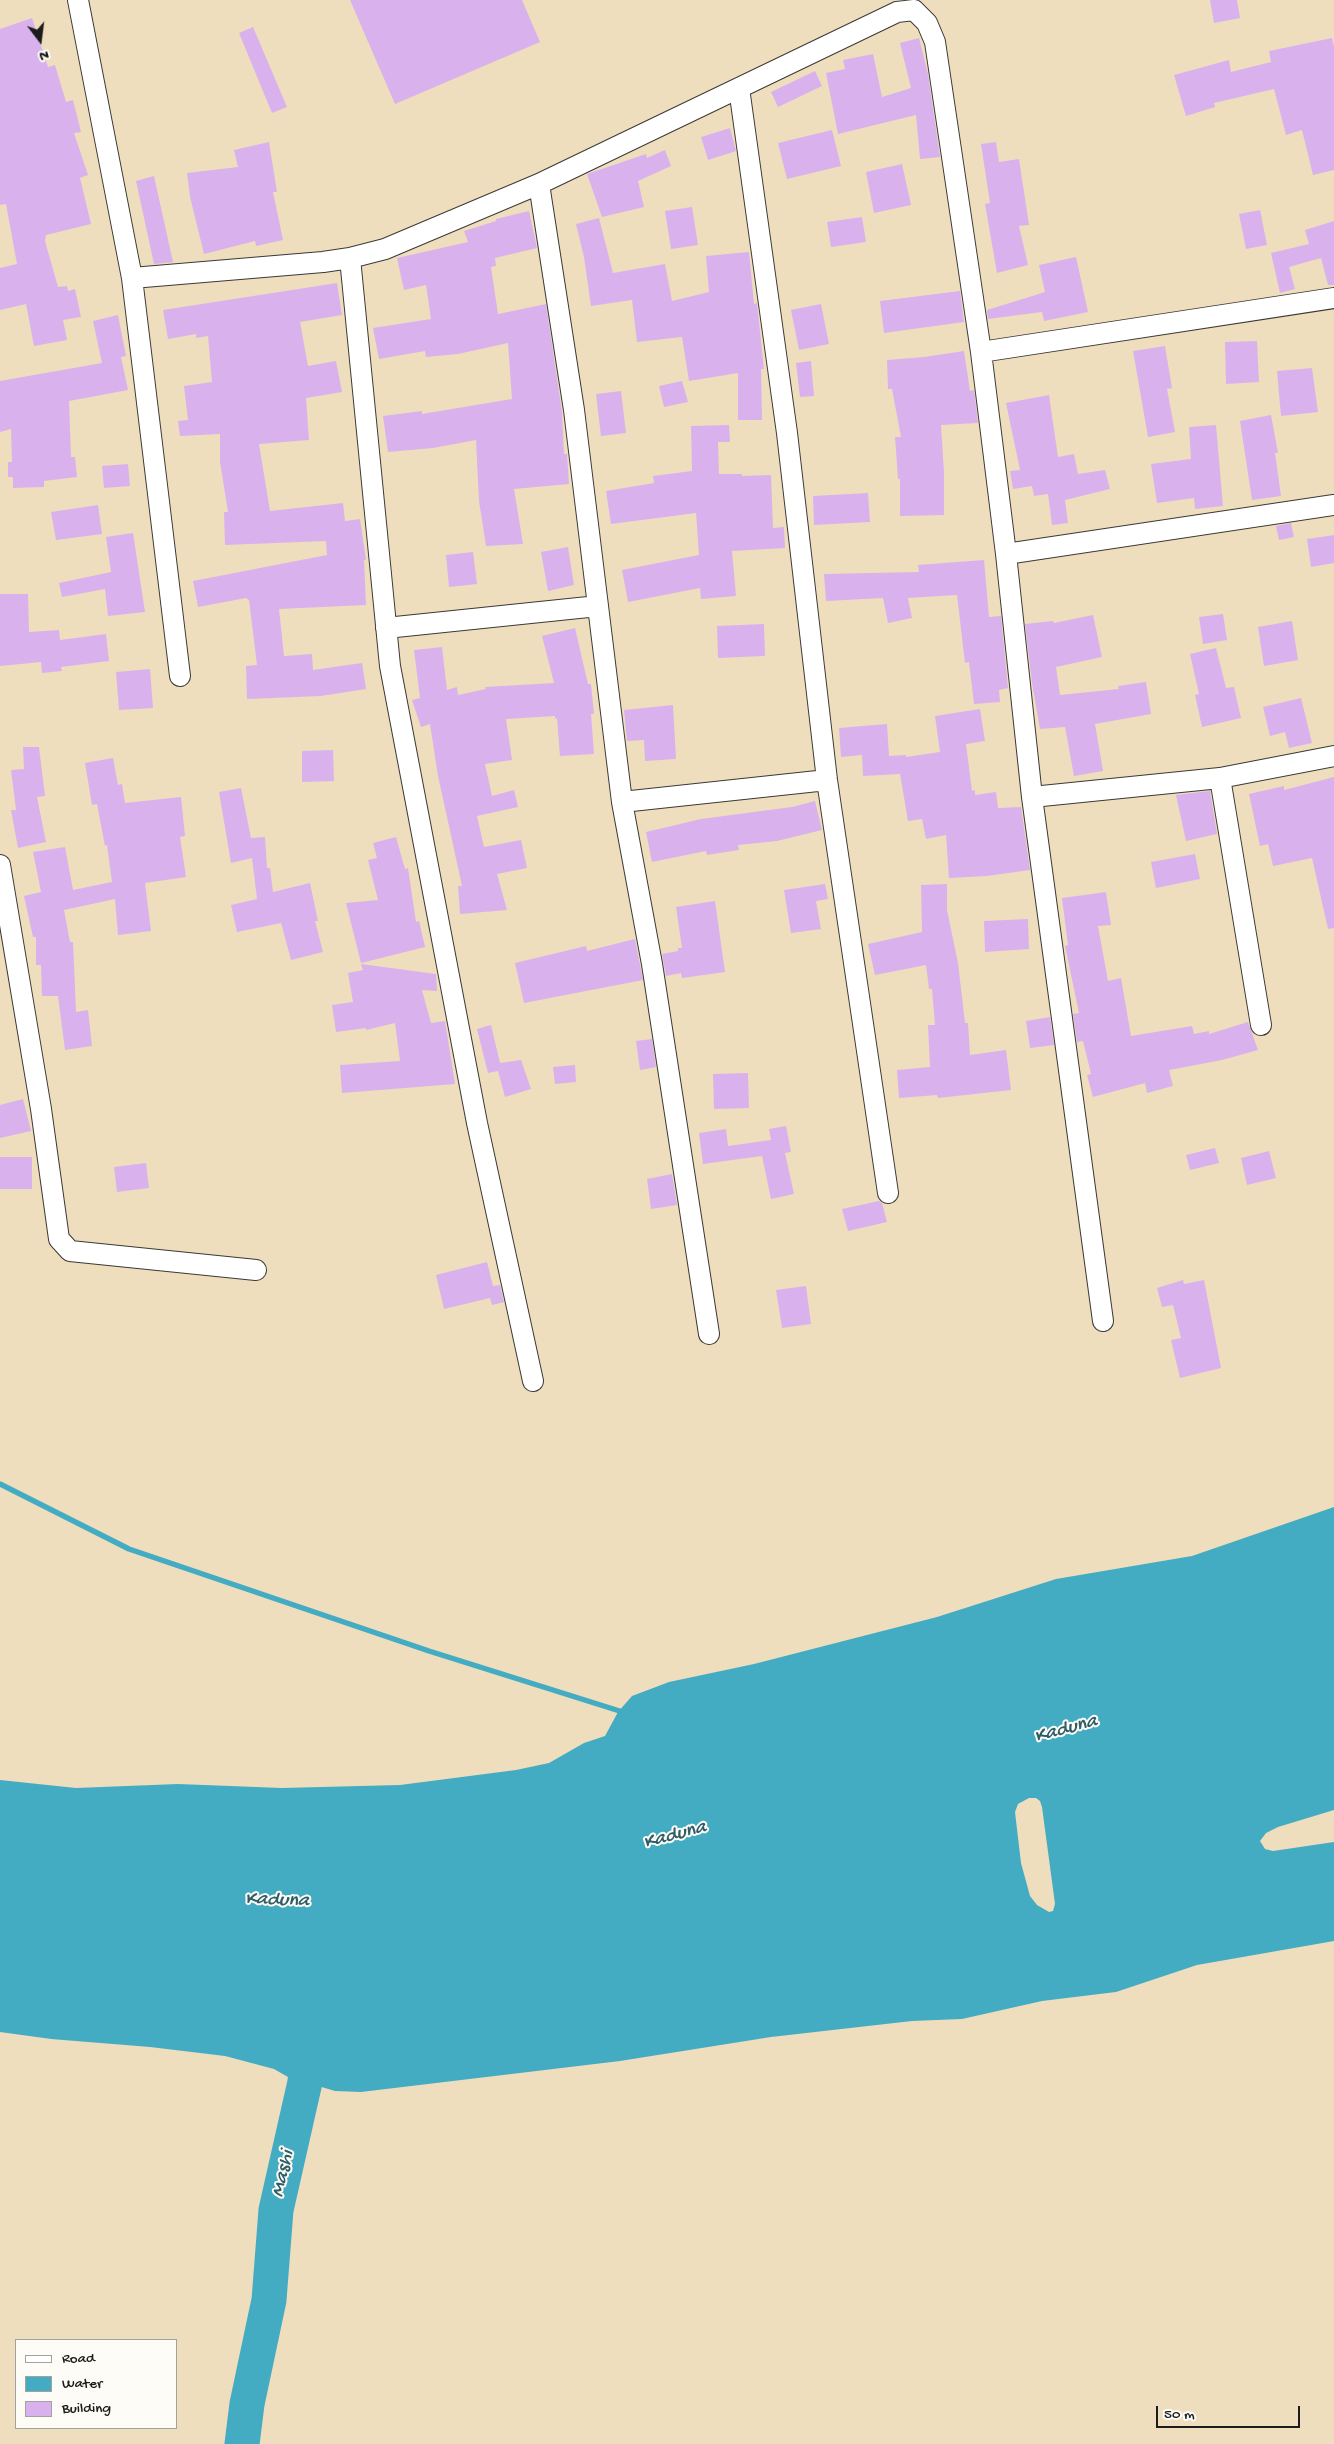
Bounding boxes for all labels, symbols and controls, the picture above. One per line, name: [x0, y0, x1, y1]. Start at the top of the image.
north arrow: [15, 15, 65, 65]
text: N: [37, 46, 51, 64]
water label: Kaduna: [1032, 1710, 1100, 1750]
water label: Kaduna: [641, 1816, 709, 1856]
water label: Kaduna: [245, 1888, 309, 1914]
water label: Mashi: [267, 2148, 301, 2200]
legend: [15, 2339, 178, 2429]
text: Road: [62, 2350, 95, 2368]
text: Water: [62, 2375, 102, 2393]
scale bar: [1159, 2396, 1303, 2428]
text: Building: [62, 2400, 111, 2418]
text: 50 m: [1164, 2406, 1195, 2424]

